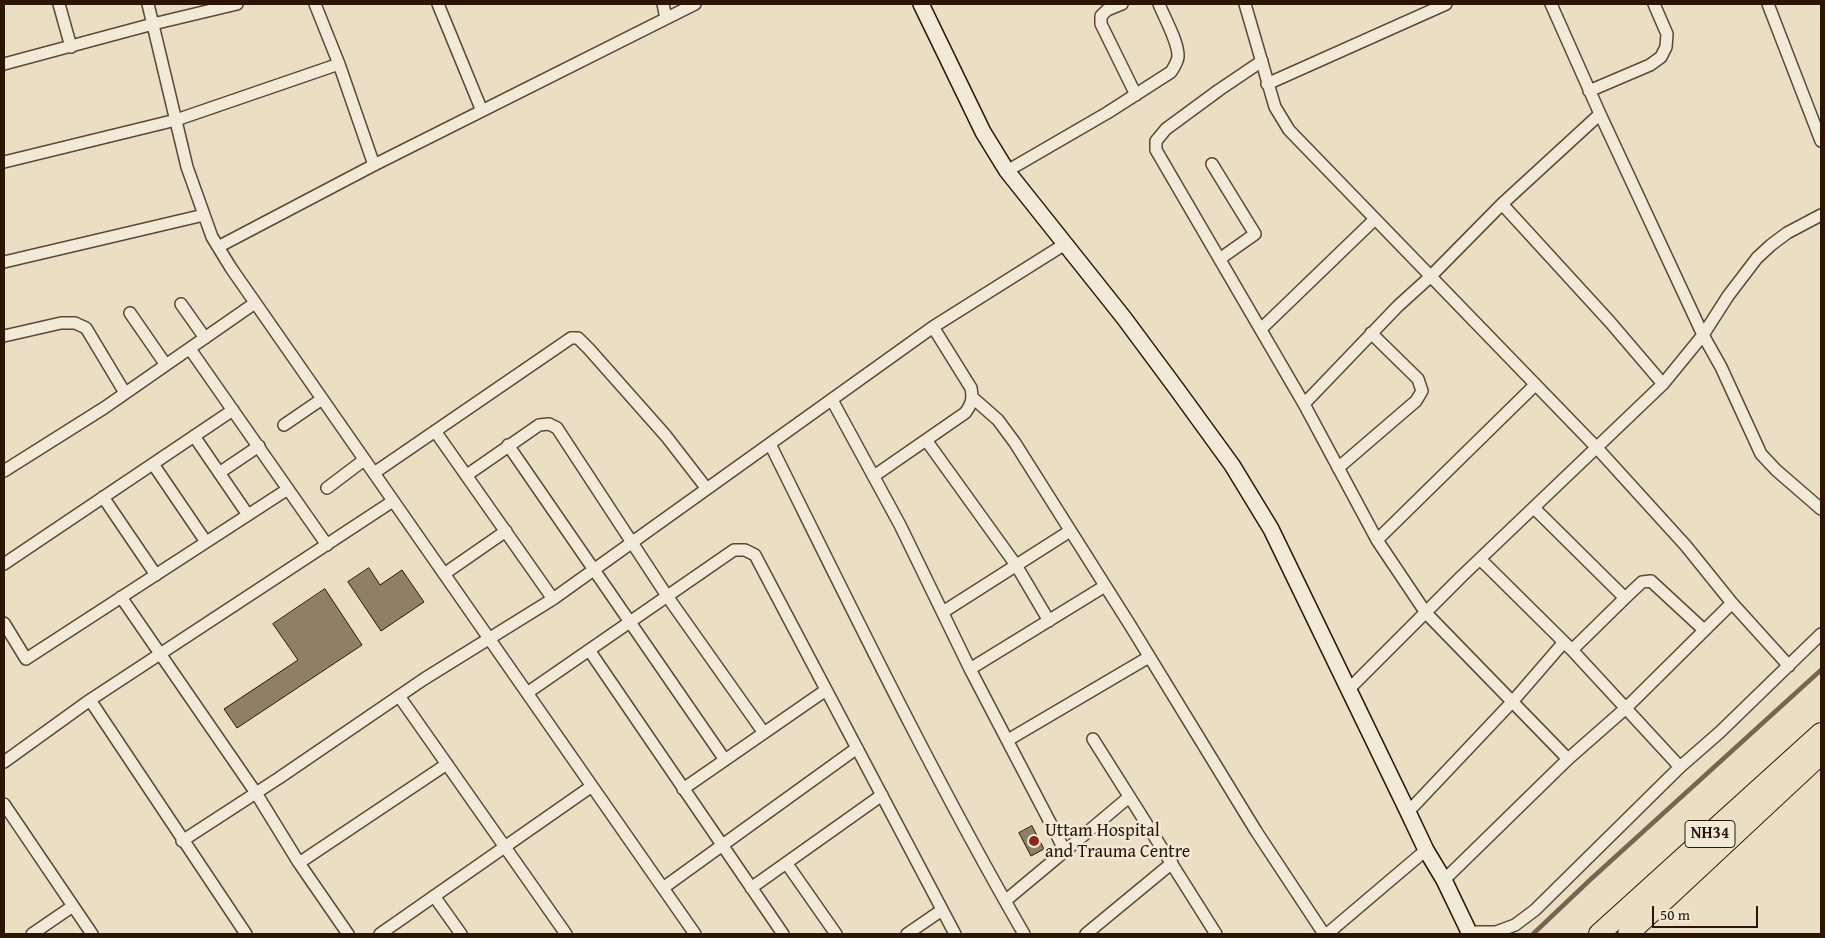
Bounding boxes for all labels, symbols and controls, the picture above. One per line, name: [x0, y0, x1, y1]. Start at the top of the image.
place label: Uttam Hospital and Trauma Centre: [1045, 820, 1190, 862]
road number: NH34: [1685, 821, 1735, 848]
marker: Uttam Hospital and Trauma Centre: [1027, 834, 1041, 848]
scale bar: [1655, 896, 1761, 928]
text: 50 m: [1660, 904, 1690, 925]

